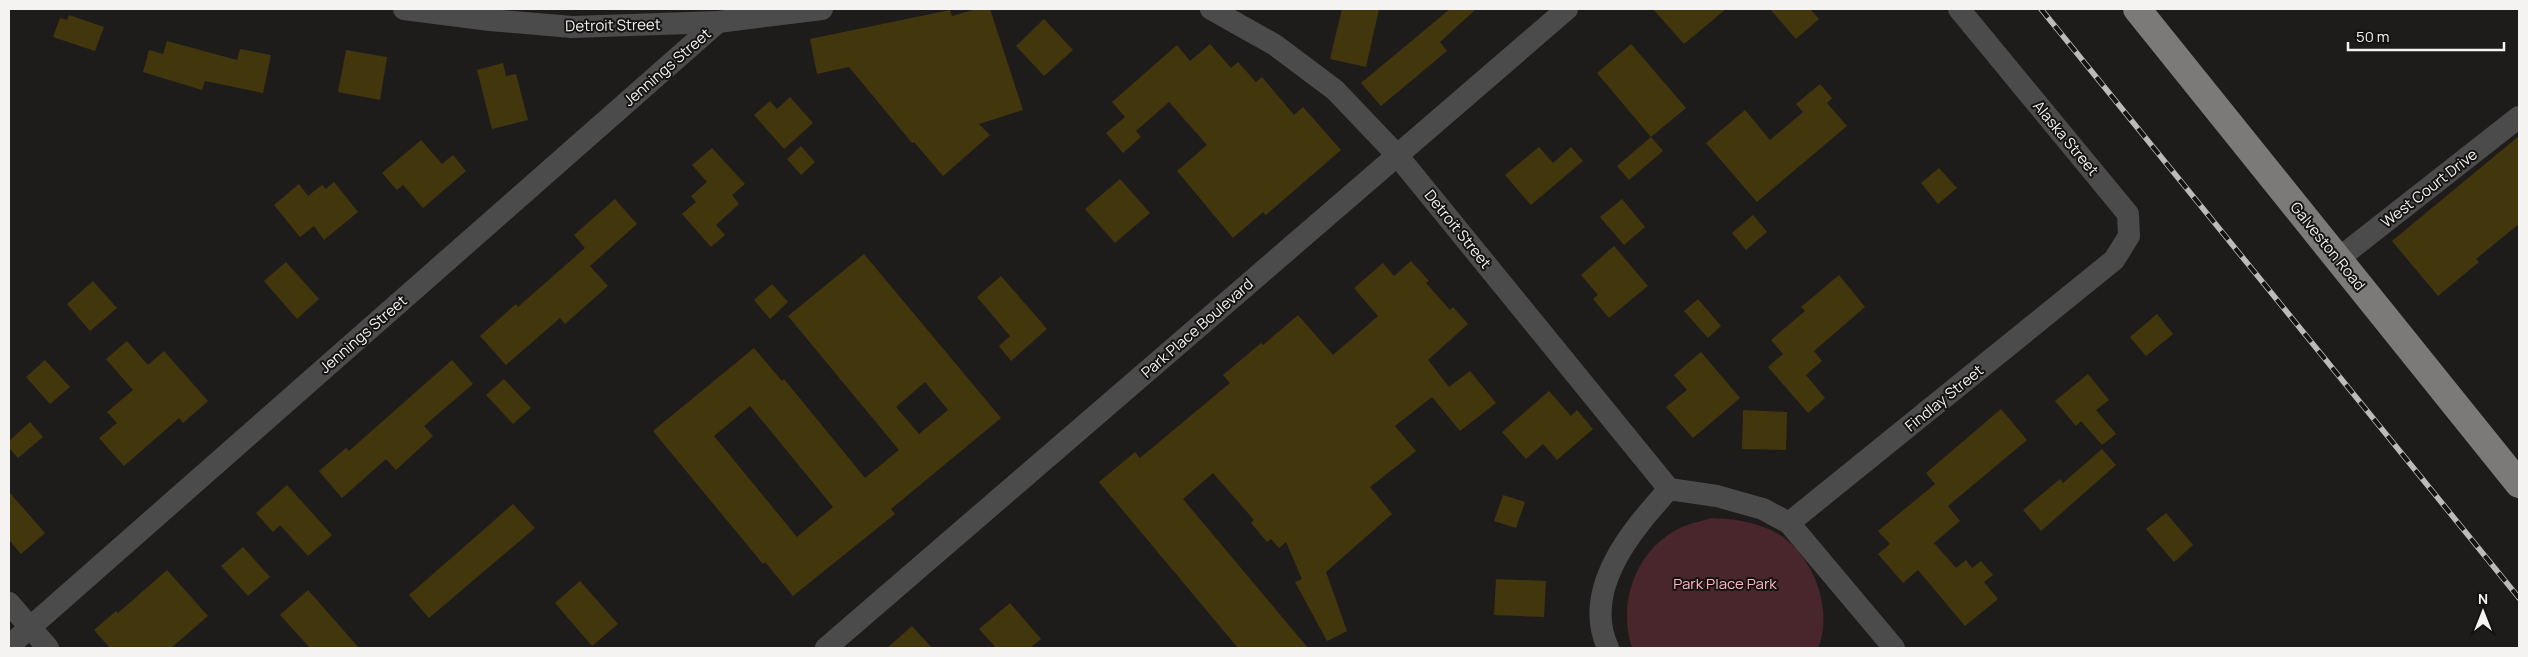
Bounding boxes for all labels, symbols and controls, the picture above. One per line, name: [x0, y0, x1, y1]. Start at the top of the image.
street label: Detroit Street: [565, 14, 661, 36]
scale bar: [2348, 20, 2504, 52]
street label: Jennings Street: [619, 23, 715, 111]
text: 50 m: [2356, 26, 2390, 47]
street label: Alaska Street: [2028, 96, 2104, 180]
street label: West Court Drive: [2377, 144, 2482, 232]
street label: Detroit Street: [1420, 185, 1496, 273]
street label: Galveston Road: [2286, 197, 2370, 295]
street label: Park Place Boulevard: [1136, 273, 1258, 383]
street label: Jennings Street: [315, 290, 411, 378]
street label: Findlay Street: [1900, 360, 1988, 436]
park label: Park Place Park: [1673, 573, 1777, 594]
north arrow: [2458, 587, 2508, 637]
text: N: [2478, 589, 2488, 608]

